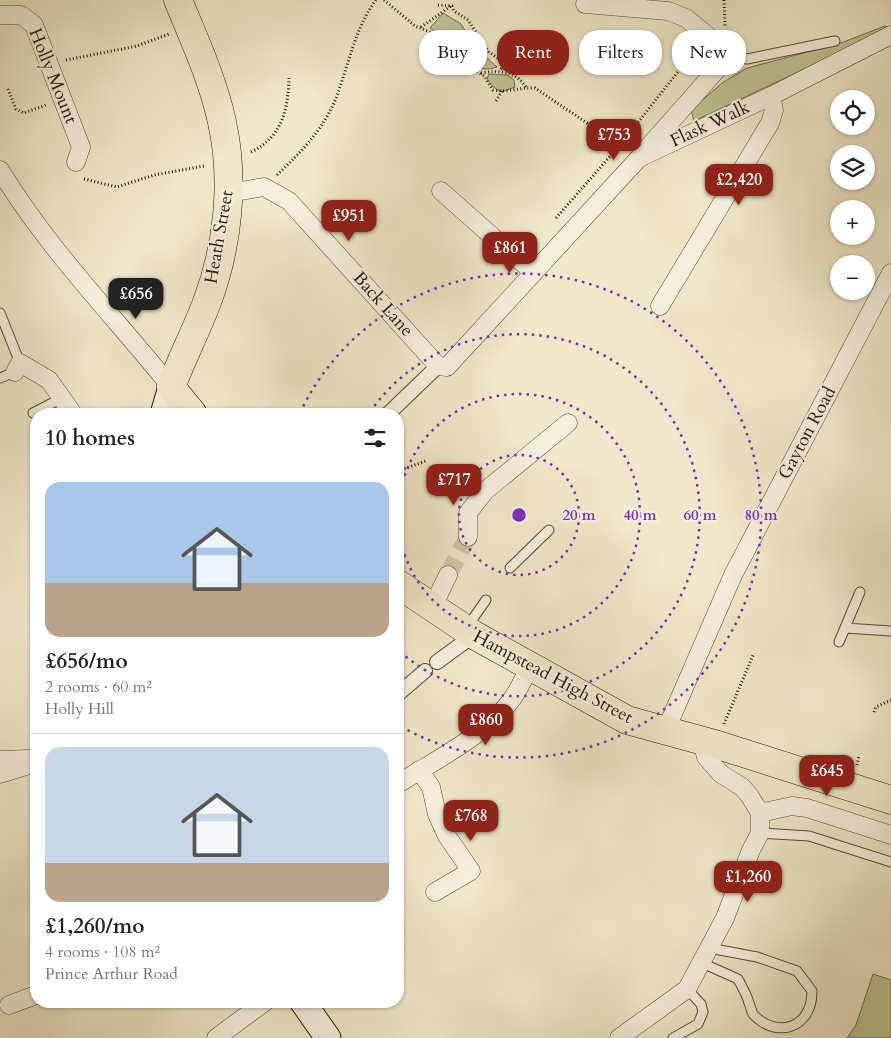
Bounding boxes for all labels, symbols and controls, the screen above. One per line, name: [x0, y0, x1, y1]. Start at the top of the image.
street label: Holly Mount: [23, 25, 84, 128]
chip: Buy: [419, 30, 487, 75]
chip: Rent: [497, 30, 569, 75]
chip: Filters: [579, 30, 662, 75]
chip: New: [672, 30, 746, 75]
map controls: [830, 90, 875, 300]
button: locate: [830, 90, 875, 135]
street label: Flask Walk: [666, 95, 754, 153]
pin: £753: [584, 119, 644, 161]
text: £753: [597, 124, 631, 146]
button: layers: [830, 145, 875, 190]
pin: £2,420: [698, 164, 780, 206]
text: £2,420: [716, 169, 762, 191]
street label: Heath Street: [198, 188, 240, 286]
pin: £951: [319, 200, 379, 242]
button: +: [830, 200, 875, 245]
text: £951: [332, 205, 366, 227]
pin: £861: [480, 232, 540, 274]
text: £861: [493, 237, 527, 259]
button: −: [830, 255, 875, 300]
street label: Back Lane: [347, 266, 419, 342]
pin: £656: [106, 278, 166, 320]
text: £656: [119, 283, 153, 305]
street label: Gayton Road: [772, 382, 842, 484]
text: 10 homes: [45, 424, 135, 453]
icon: filters: [361, 424, 389, 452]
pin: £717: [424, 464, 484, 506]
text: £717: [437, 469, 471, 491]
text: 20 m: [562, 505, 596, 525]
text: 40 m: [623, 505, 657, 525]
text: 60 m: [683, 505, 717, 525]
text: 80 m: [744, 505, 778, 525]
centre of rings: [510, 506, 528, 524]
icon: home: [172, 514, 262, 604]
street label: Hampstead High Street: [469, 624, 638, 730]
text: £656/mo: [45, 647, 128, 676]
text: 2 rooms · 60 m²: [45, 676, 152, 698]
text: Holly Hill: [45, 698, 114, 720]
pin: £860: [456, 704, 516, 746]
text: £860: [469, 709, 503, 731]
pin: £645: [797, 754, 857, 797]
text: £645: [810, 760, 844, 782]
icon: home: [172, 780, 262, 870]
pin: £768: [441, 800, 501, 842]
text: £768: [454, 805, 488, 827]
pin: £1,260: [707, 860, 789, 903]
text: £1,260: [725, 866, 771, 888]
text: £1,260/mo: [45, 912, 145, 941]
text: 4 rooms · 108 m²: [45, 941, 160, 963]
text: Prince Arthur Road: [45, 963, 178, 985]

